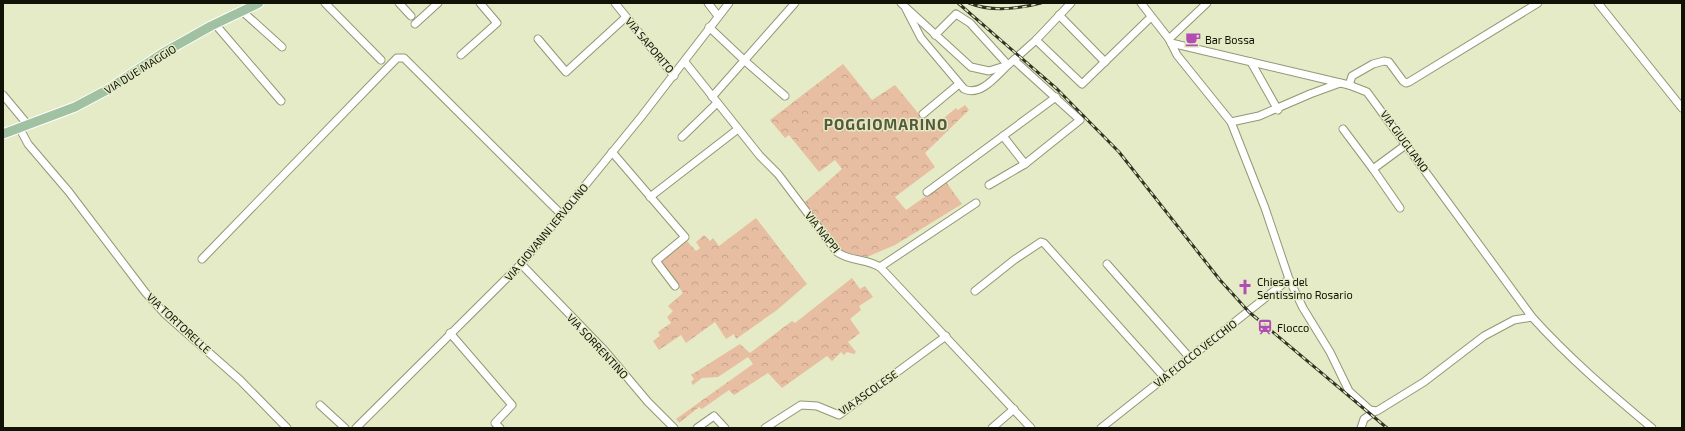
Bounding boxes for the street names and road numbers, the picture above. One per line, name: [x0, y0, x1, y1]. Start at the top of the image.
street label: VIA SAPORITO: [623, 14, 677, 76]
street label: VIA DUE MAGGIO: [102, 42, 178, 96]
street label: VIA GIUGLIANO: [1378, 108, 1432, 174]
street label: VIA GIOVANNI IERVOLINO: [501, 181, 591, 283]
street label: VIA NAPPI: [803, 209, 843, 255]
street label: VIA TORTORELLE: [144, 290, 214, 356]
street label: VIA SORRENTINO: [565, 311, 631, 381]
street label: VIA FLOCCO VECCHIO: [1151, 316, 1239, 390]
street label: VIA ASCOLESE: [836, 367, 900, 417]

